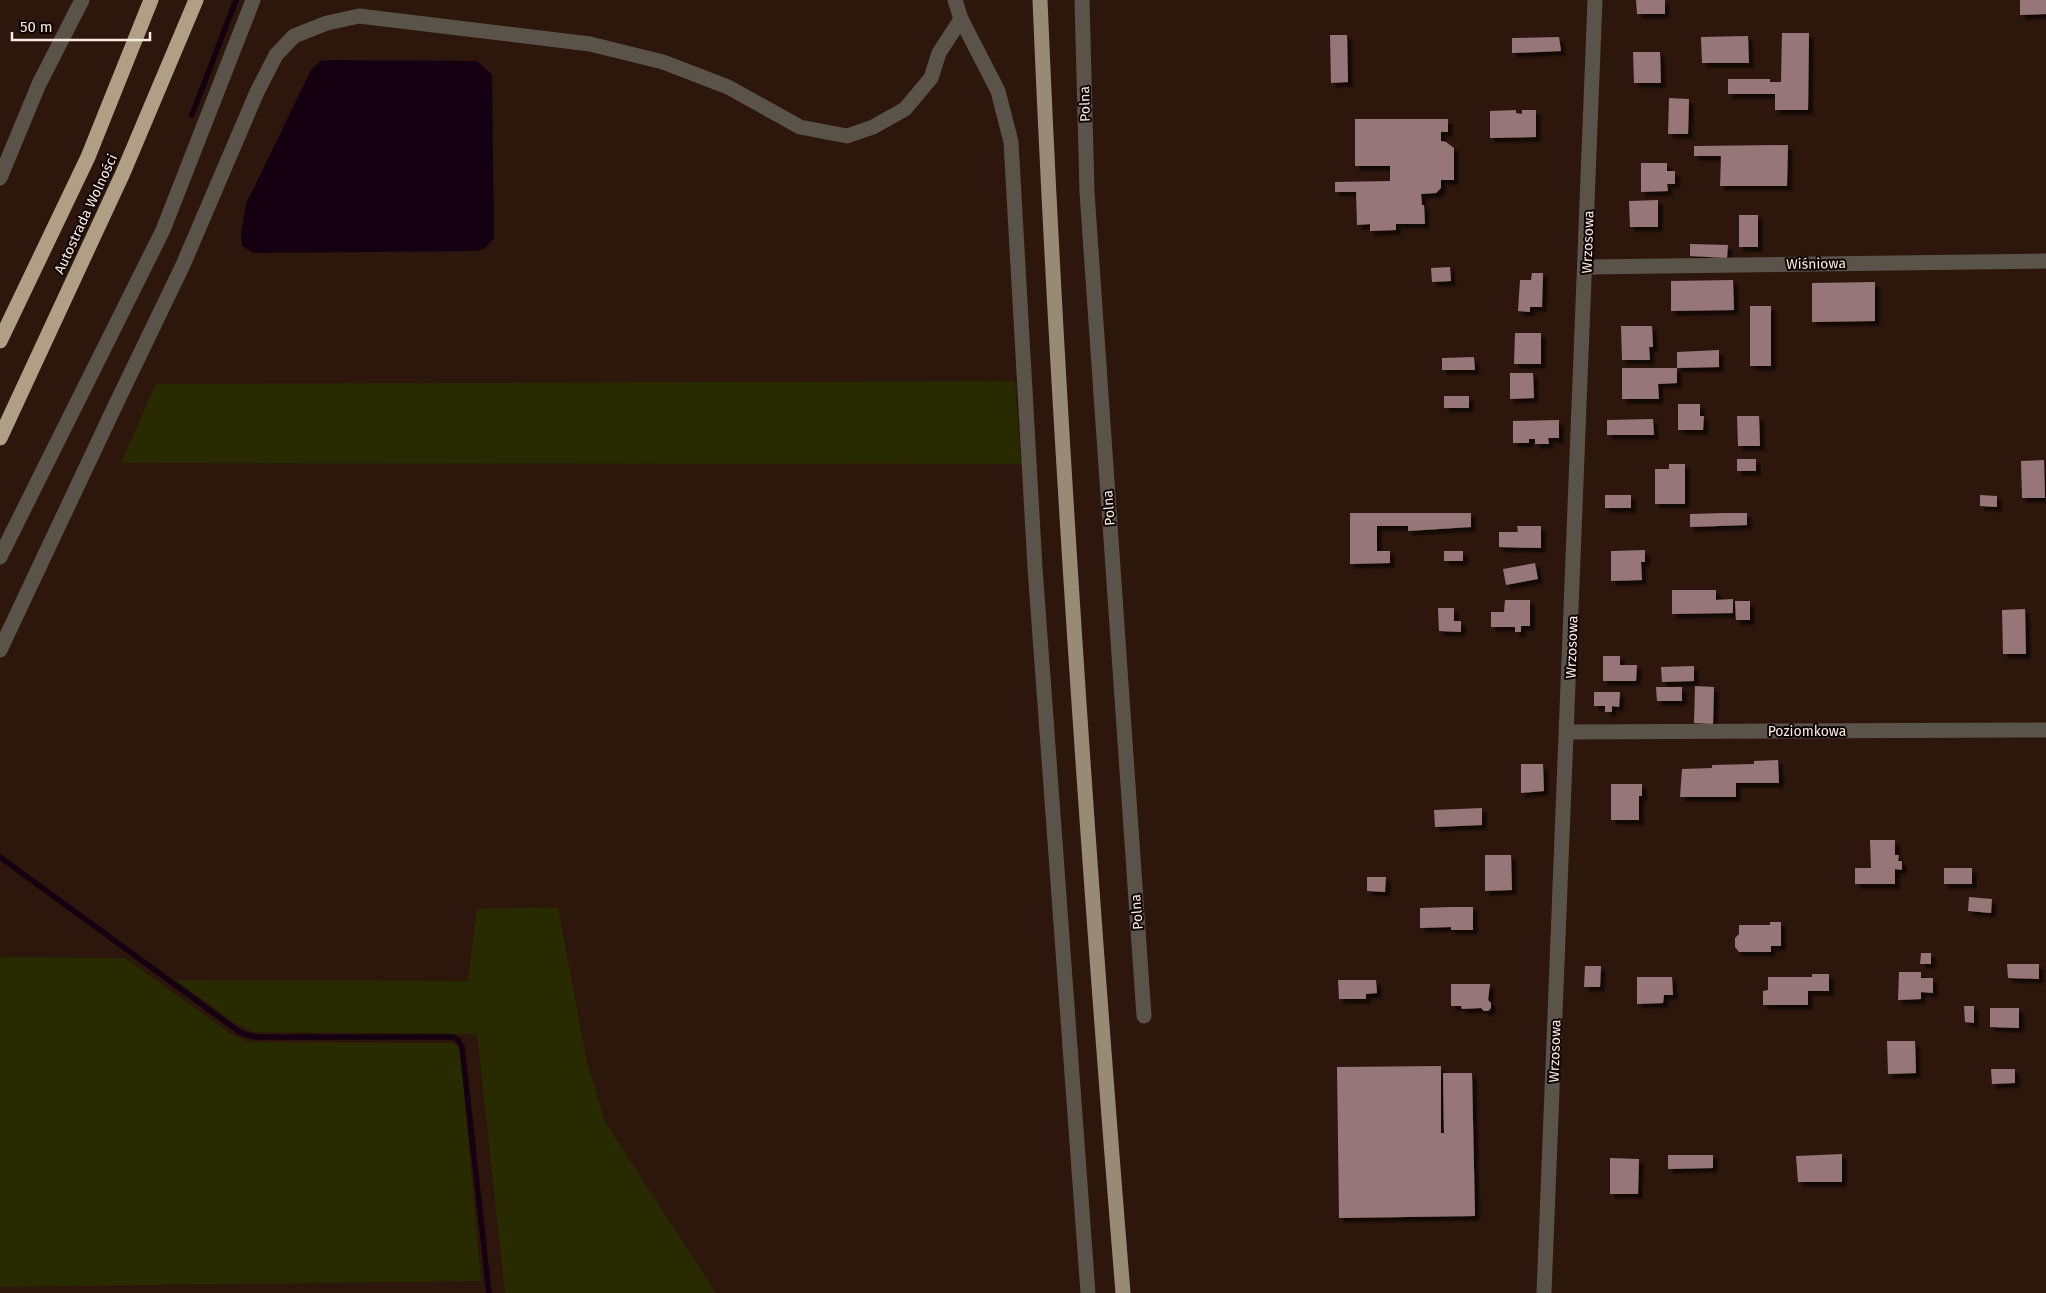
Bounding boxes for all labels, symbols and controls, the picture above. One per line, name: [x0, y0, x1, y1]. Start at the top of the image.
scale bar: [12, 10, 150, 42]
text: 50 m: [20, 18, 53, 36]
street label: Polna: [1076, 86, 1094, 122]
street label: Autostrada Wolności: [51, 151, 121, 277]
street label: Wrzosowa: [1578, 210, 1598, 274]
street label: Wiśniowa: [1786, 255, 1846, 273]
street label: Polna: [1099, 490, 1119, 526]
street label: Wrzosowa: [1562, 615, 1582, 679]
street label: Poziomkowa: [1768, 723, 1846, 740]
street label: Polna: [1127, 894, 1147, 930]
street label: Wrzosowa: [1545, 1019, 1565, 1083]

